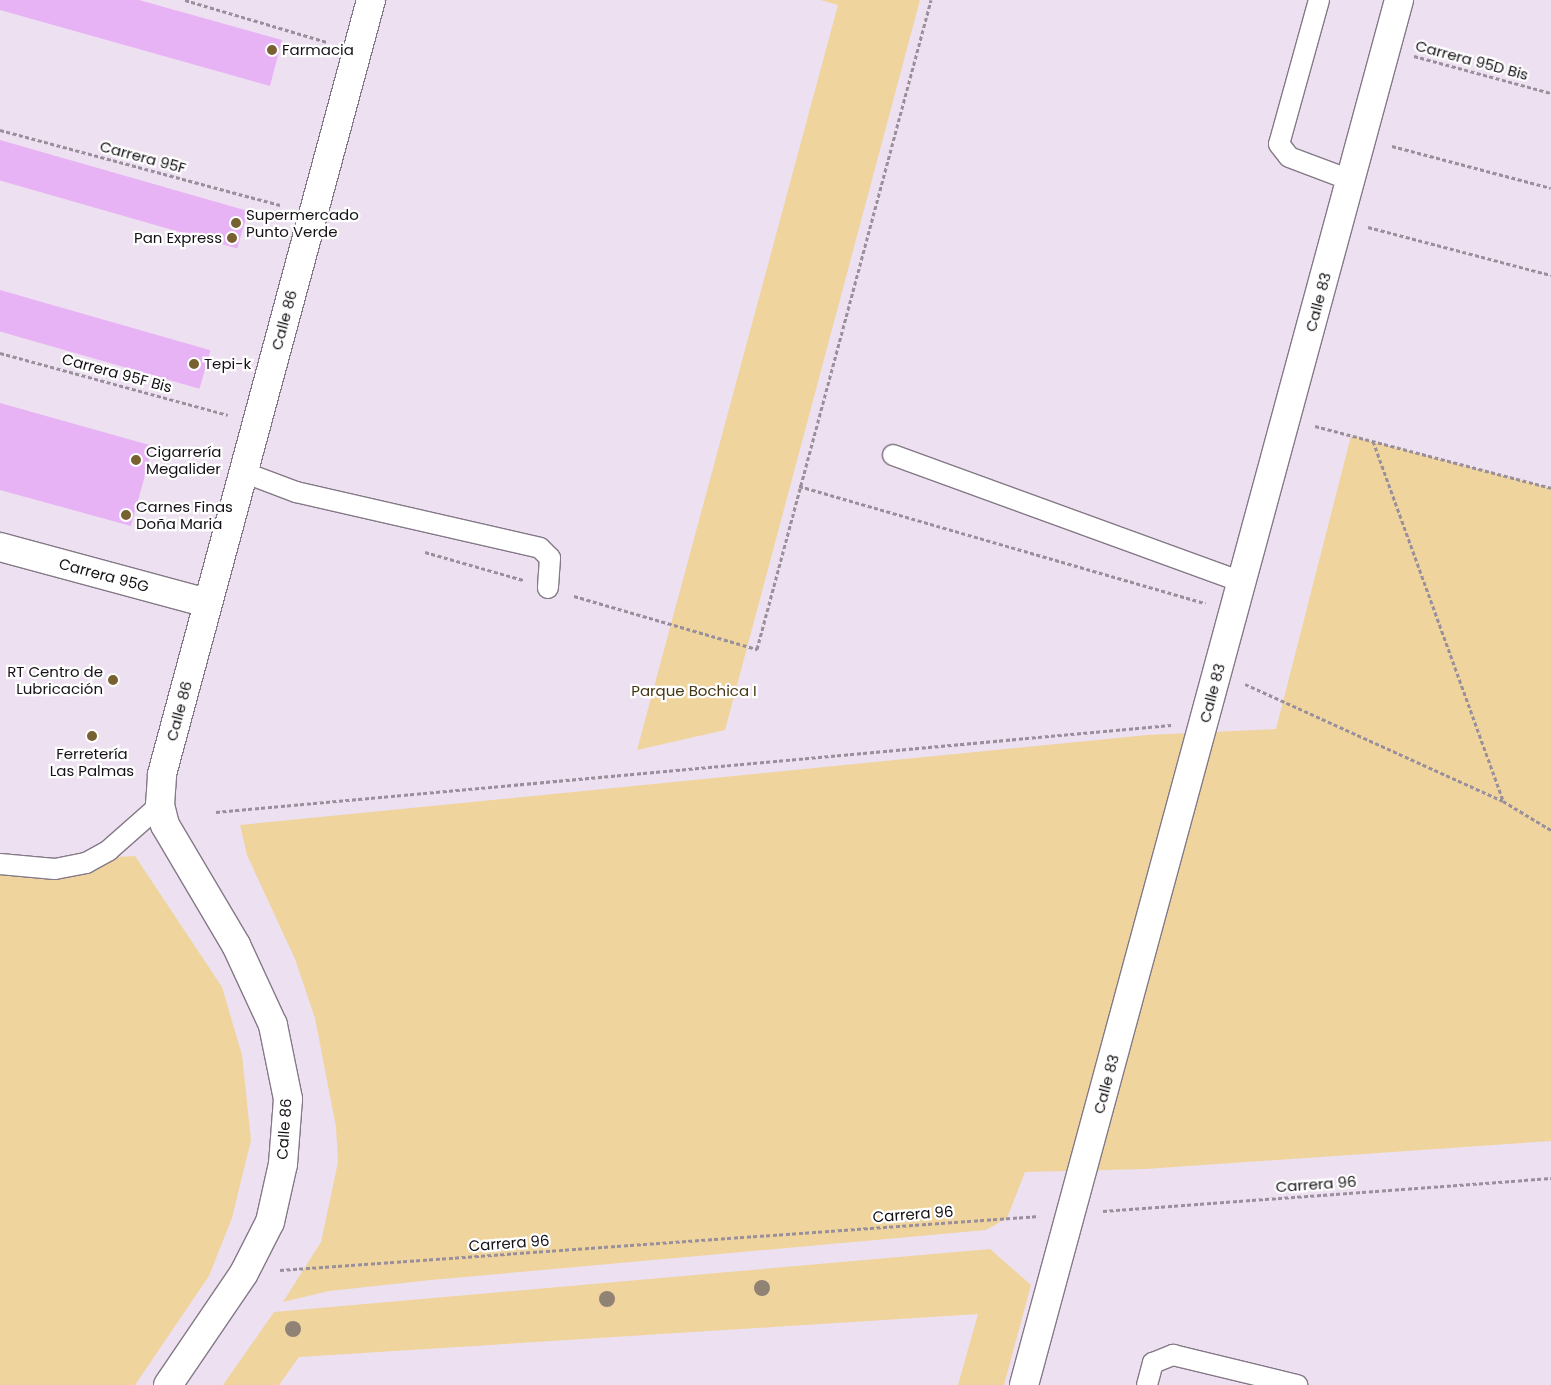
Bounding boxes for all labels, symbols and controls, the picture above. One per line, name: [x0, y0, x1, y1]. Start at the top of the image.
street label: Carrera 95D Bis: [1414, 36, 1530, 84]
place label: Farmacia: [282, 41, 354, 59]
marker: Farmacia: [266, 44, 278, 56]
street label: Carrera 95F: [98, 137, 188, 177]
place label: Supermercado Punto Verde: [246, 205, 359, 240]
marker: Supermercado Punto Verde: [230, 217, 242, 229]
place label: Pan Express: [134, 229, 222, 247]
marker: Pan Express: [226, 232, 238, 244]
street label: Calle 83: [1301, 270, 1335, 334]
street label: Calle 86: [267, 288, 301, 352]
street label: Carrera 95F Bis: [60, 350, 174, 396]
place label: Tepi-k: [204, 355, 251, 373]
marker: Tepi-k: [188, 358, 200, 370]
place label: Cigarrería Megalider: [146, 442, 221, 477]
marker: Cigarrería Megalider: [130, 454, 142, 466]
place label: Carnes Finas Doña Maria: [136, 497, 233, 532]
marker: Carnes Finas Doña Maria: [120, 509, 132, 521]
street label: Carrera 95G: [57, 554, 151, 596]
street label: Calle 83: [1195, 661, 1229, 725]
place label: RT Centro de Lubricación: [7, 662, 103, 697]
marker: RT Centro de Lubricación: [107, 674, 119, 686]
street label: Calle 86: [162, 679, 196, 743]
park label: Parque Bochica I: [631, 682, 757, 700]
marker: Ferretería Las Palmas: [86, 730, 98, 742]
place label: Ferretería Las Palmas: [50, 744, 134, 779]
street label: Calle 83: [1089, 1052, 1123, 1116]
street label: Calle 86: [273, 1098, 295, 1160]
street label: Carrera 96: [1275, 1172, 1357, 1196]
street label: Carrera 96: [872, 1202, 954, 1226]
street label: Carrera 96: [468, 1231, 550, 1255]

